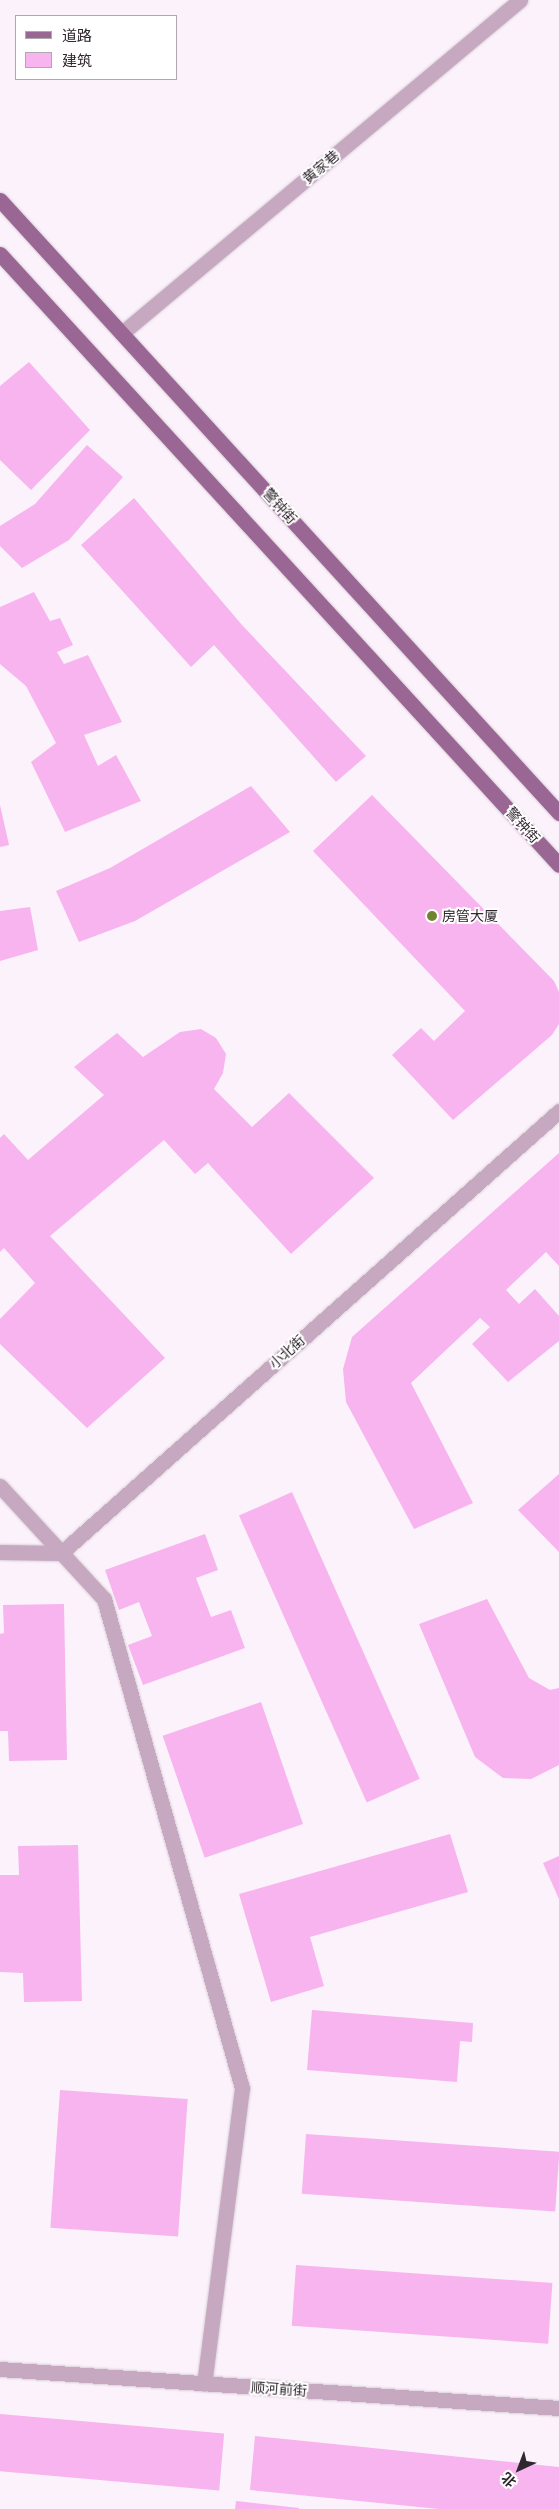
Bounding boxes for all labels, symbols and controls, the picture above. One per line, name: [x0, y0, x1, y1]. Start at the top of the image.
legend: [15, 15, 178, 80]
text: 道路: [62, 26, 92, 44]
text: 建筑: [62, 51, 92, 69]
street label: 黄家巷: [300, 147, 342, 187]
street label: 警钟街: [260, 485, 300, 527]
street label: 警钟街: [503, 804, 543, 846]
place label: 房管大厦: [442, 908, 498, 924]
marker: 房管大厦: [426, 910, 438, 922]
street label: 小北街: [266, 1332, 308, 1372]
street label: 顺河前街: [250, 2379, 308, 2399]
north arrow: [494, 2444, 544, 2494]
text: 北: [498, 2469, 519, 2491]

